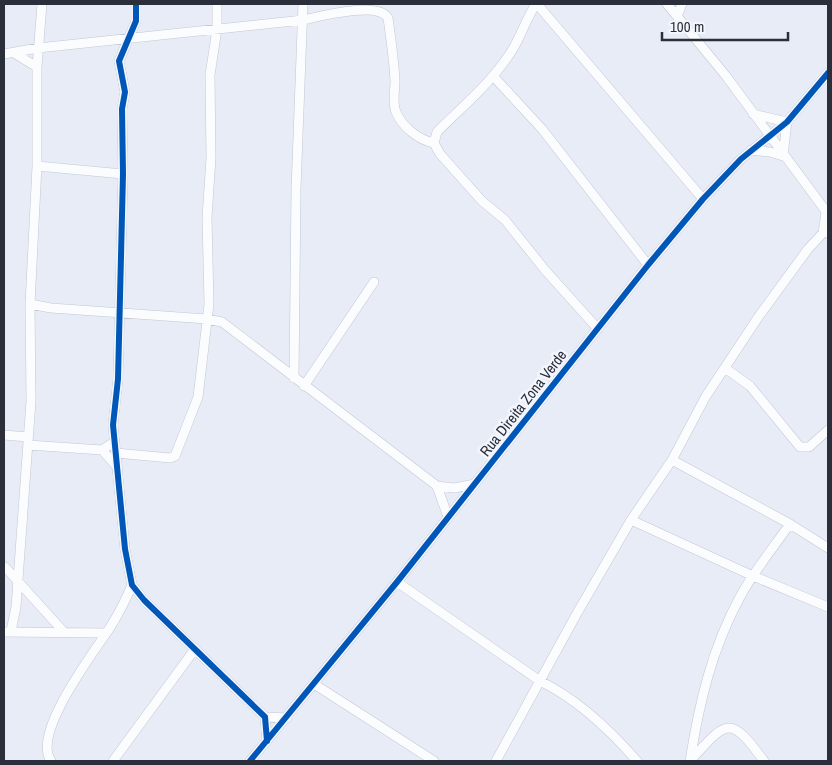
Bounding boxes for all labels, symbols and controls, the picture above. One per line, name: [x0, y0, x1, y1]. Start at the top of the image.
scale bar: [662, 10, 788, 42]
text: 100 m: [670, 16, 704, 37]
street label: Rua Direita Zona Verde: [475, 345, 571, 461]

